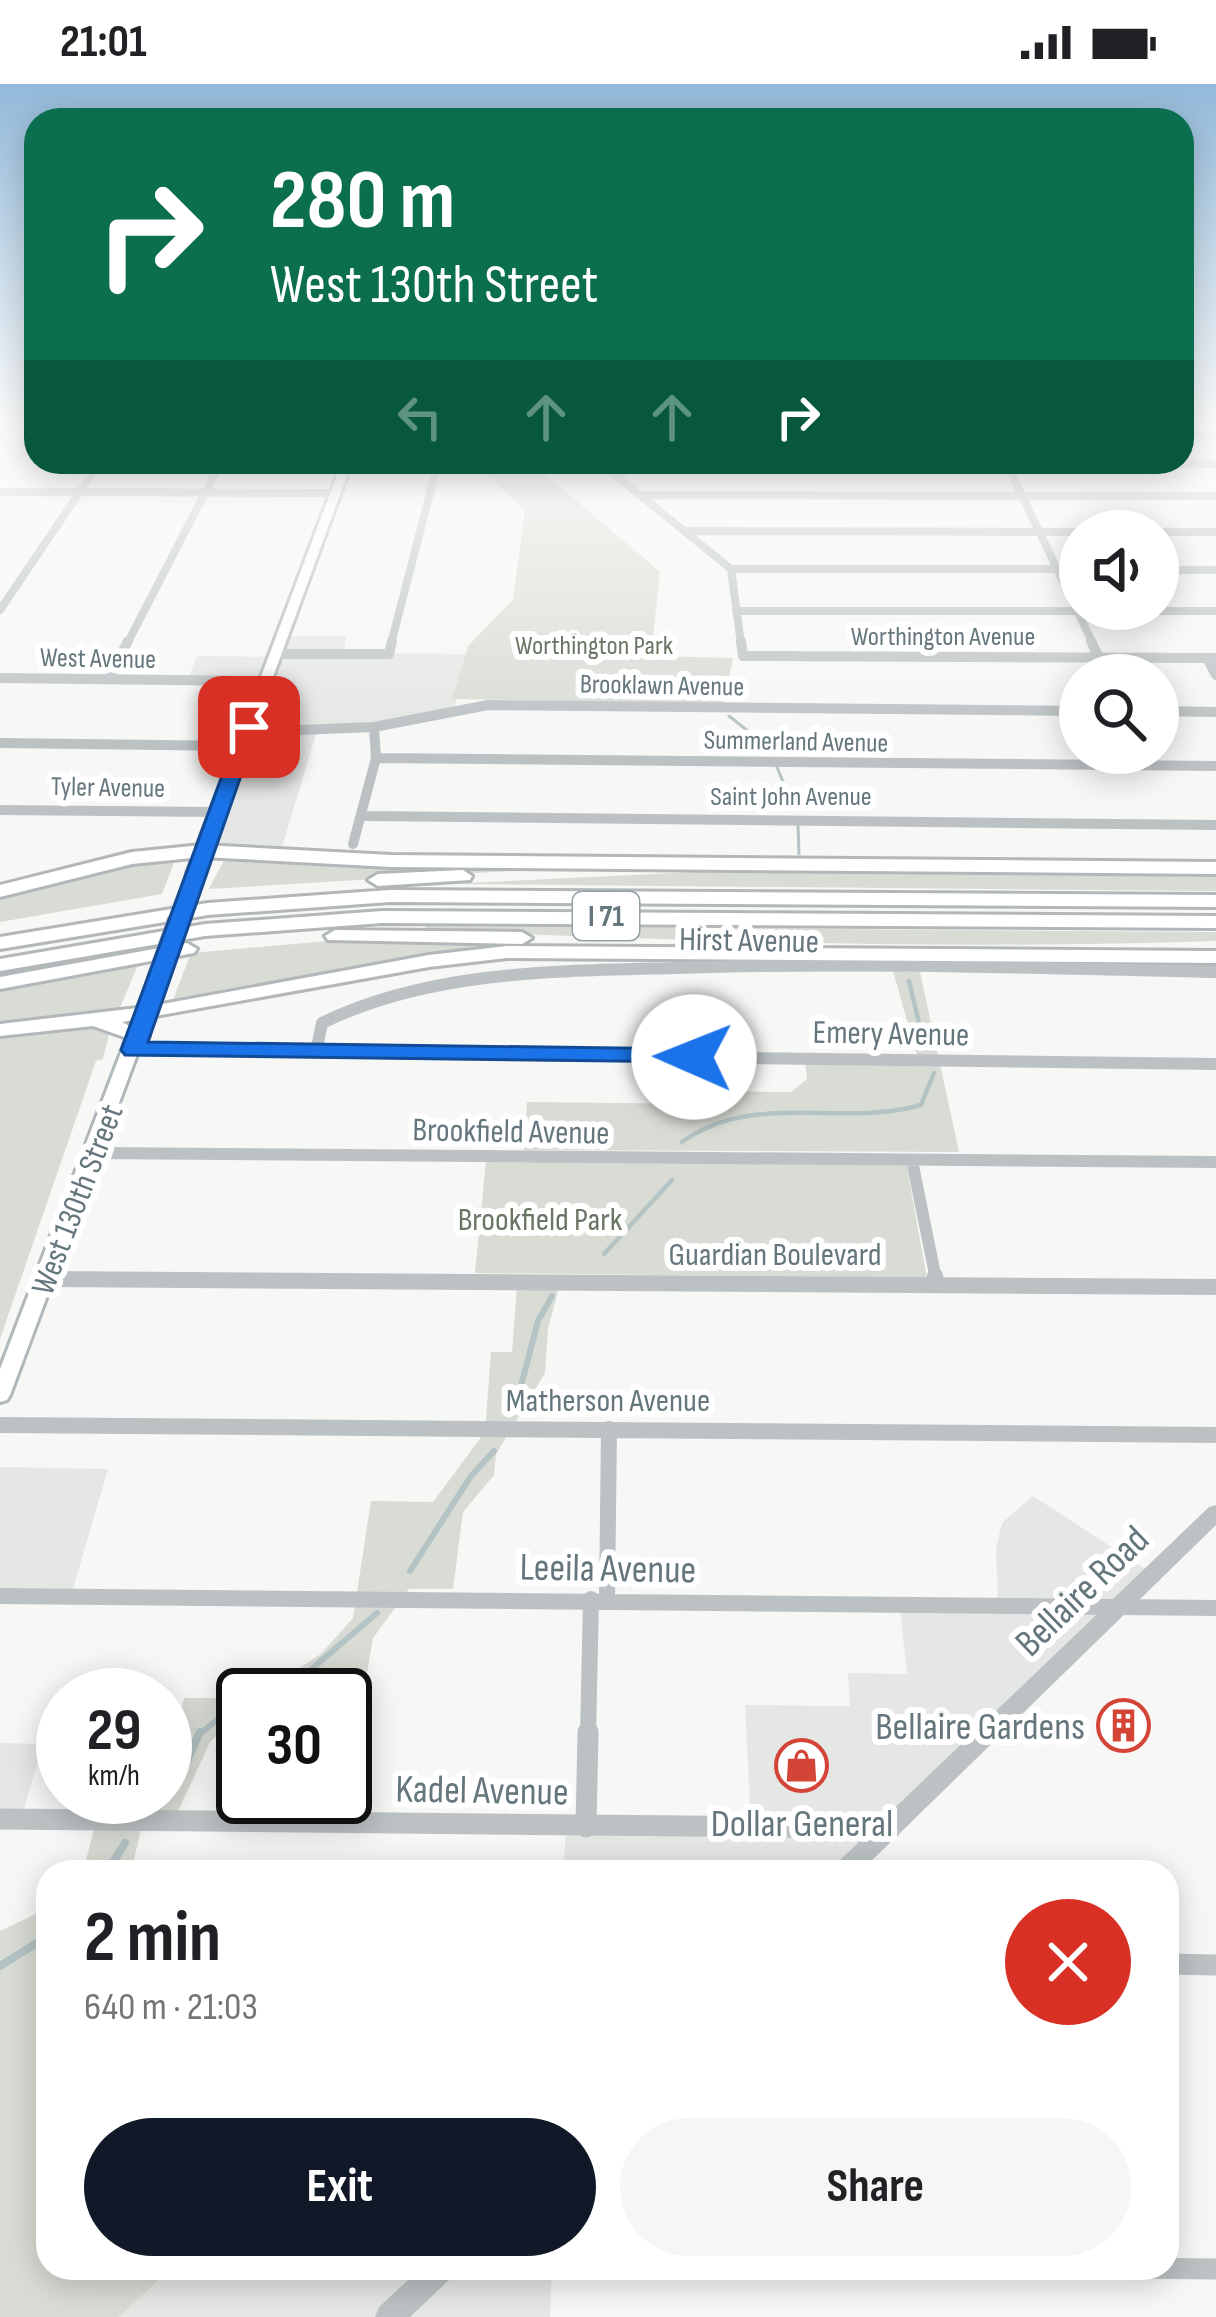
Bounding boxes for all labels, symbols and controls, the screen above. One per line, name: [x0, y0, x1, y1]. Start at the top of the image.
text: 21:01: [60, 15, 147, 70]
text: 280 m: [270, 151, 455, 252]
icon: right: [72, 156, 228, 312]
text: West 130th Street: [270, 253, 598, 318]
icon: left: [387, 384, 453, 450]
icon: ahead: [513, 384, 579, 450]
icon: ahead: [639, 384, 705, 450]
icon: right: [765, 384, 831, 450]
map controls: [1059, 510, 1179, 774]
button: sound: [1059, 510, 1179, 630]
street label: Worthington Avenue: [851, 621, 1035, 653]
park label: Worthington Park: [515, 630, 674, 662]
street label: West Avenue: [40, 642, 156, 676]
button: search: [1059, 654, 1179, 774]
street label: Brooklawn Avenue: [580, 669, 744, 703]
pin: [198, 676, 300, 778]
icon: arrive: [216, 694, 282, 760]
street label: Summerland Avenue: [703, 724, 889, 760]
street label: Tyler Avenue: [51, 771, 165, 805]
street label: Saint John Avenue: [710, 781, 872, 813]
road number: I 71: [573, 892, 639, 940]
street label: Hirst Avenue: [679, 920, 819, 962]
position arrow: [631, 994, 757, 1120]
street label: Emery Avenue: [812, 1013, 970, 1055]
street label: West 130th Street: [23, 1099, 132, 1300]
street label: Brookfield Avenue: [412, 1110, 610, 1154]
park label: Brookfield Park: [458, 1200, 623, 1240]
street label: Guardian Boulevard: [669, 1235, 881, 1275]
street label: Matherson Avenue: [506, 1381, 710, 1421]
street label: Bellaire Road: [1006, 1517, 1159, 1667]
street label: Leeila Avenue: [519, 1544, 697, 1595]
speed limit sign: 30: [216, 1668, 372, 1824]
text: 29: [87, 1695, 141, 1767]
building icon: Bellaire Gardens: [1096, 1697, 1152, 1753]
place label: Bellaire Gardens: [875, 1704, 1085, 1751]
shop icon: Dollar General: [774, 1737, 830, 1793]
text: km/h: [88, 1758, 140, 1794]
street label: Kadel Avenue: [395, 1766, 569, 1817]
place label: Dollar General: [711, 1801, 893, 1848]
text: 2 min: [84, 1895, 221, 1982]
button: close: [1005, 1899, 1131, 2025]
text: 640 m · 21:03: [84, 1984, 258, 2031]
button: Exit: [84, 2118, 596, 2256]
button: Share: [620, 2118, 1131, 2256]

